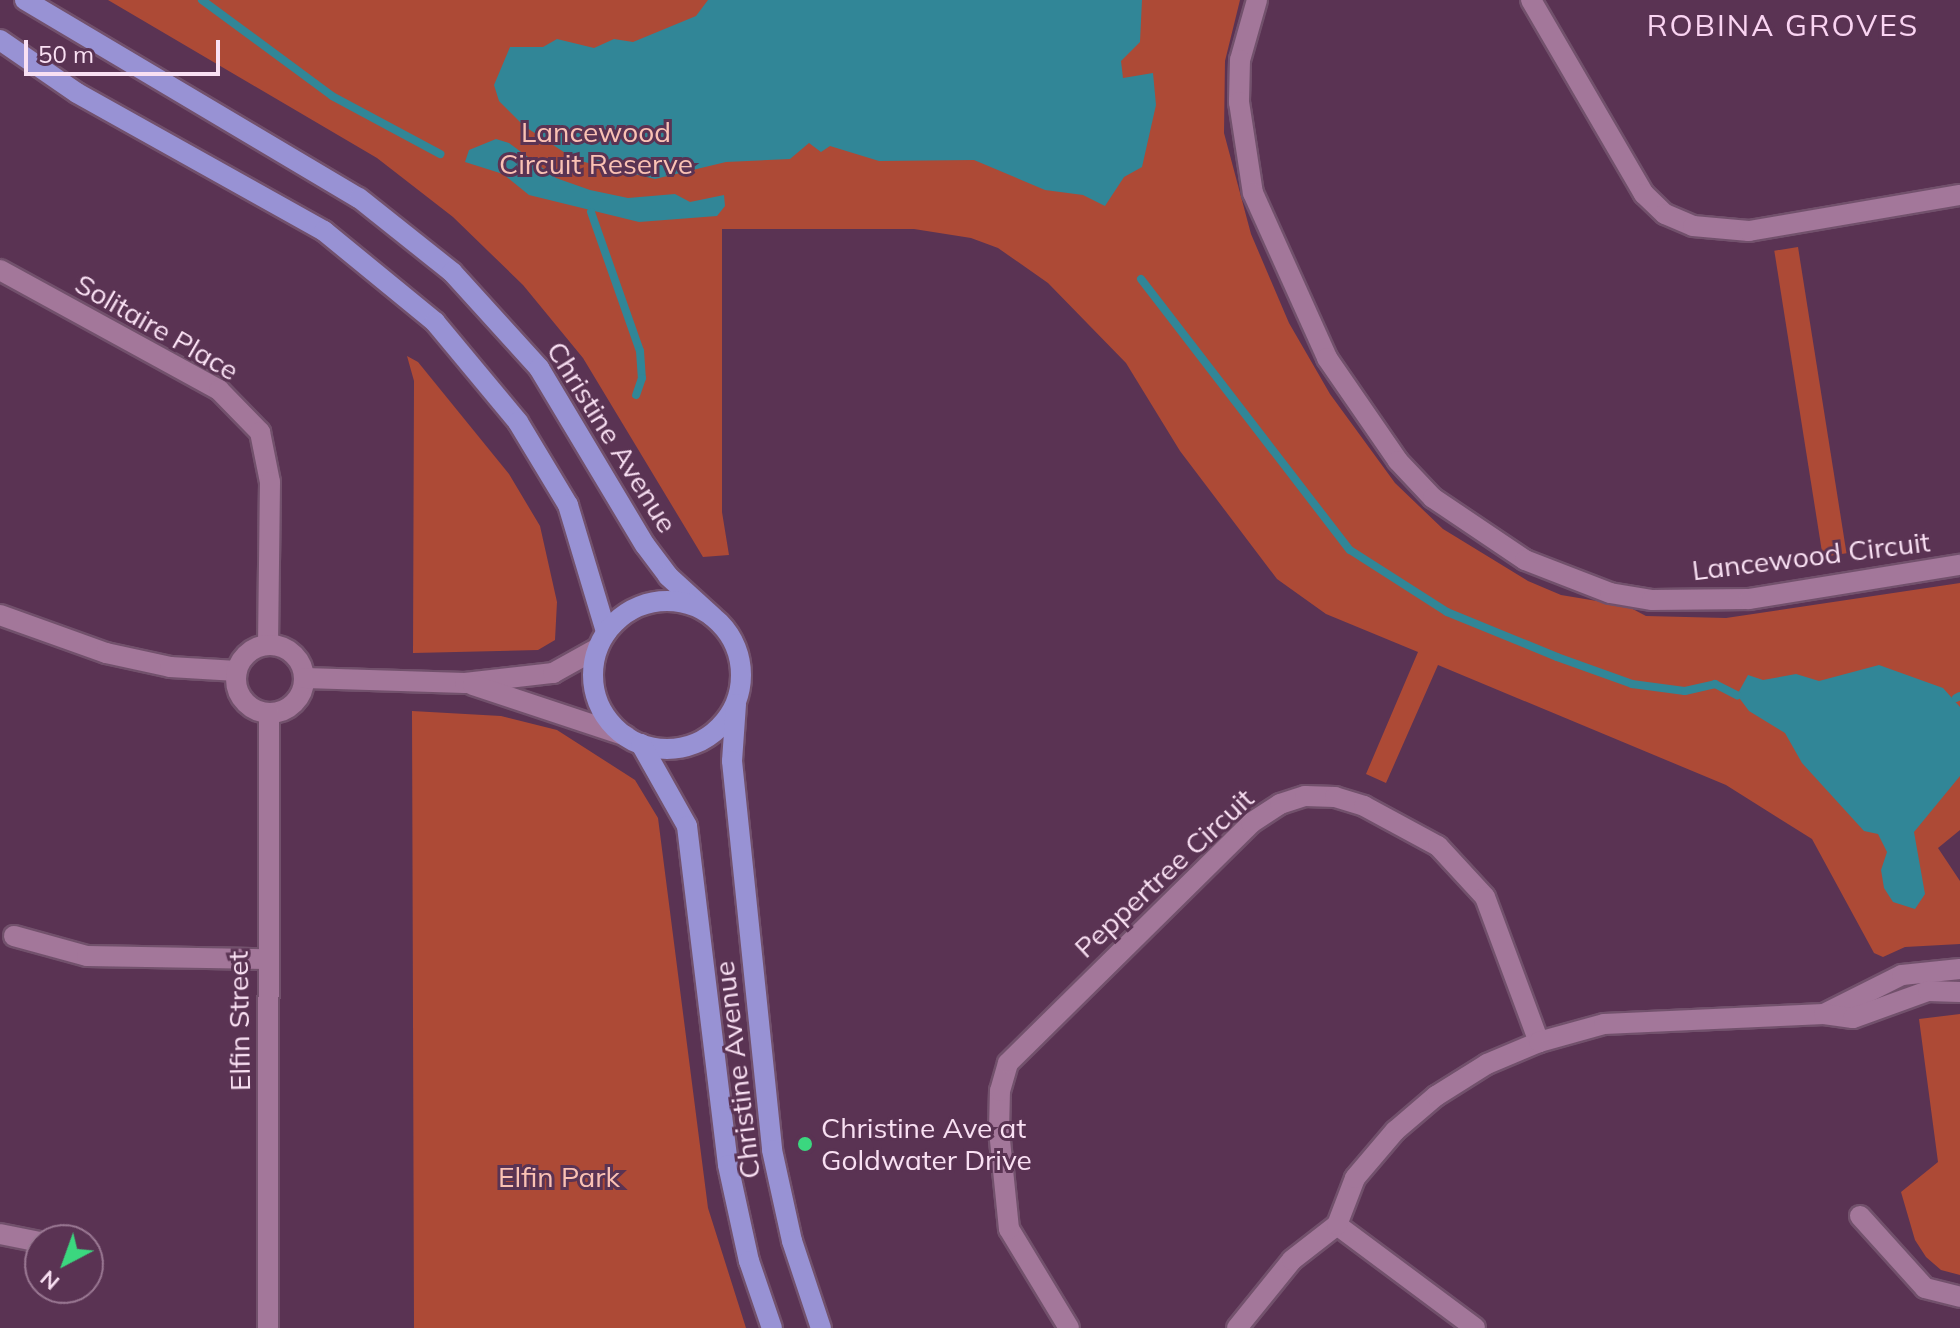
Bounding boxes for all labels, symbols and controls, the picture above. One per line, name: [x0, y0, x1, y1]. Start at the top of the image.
district label: ROBINA GROVES: [1647, 7, 1919, 43]
scale bar: [28, 24, 224, 74]
text: 50 m: [38, 39, 94, 69]
park label: Lancewood Circuit Reserve: [499, 115, 693, 181]
street label: Solitaire Place: [69, 267, 245, 387]
street label: Christine Avenue: [540, 335, 684, 539]
street label: Lancewood Circuit: [1690, 525, 1932, 587]
street label: Peppertree Circuit: [1068, 781, 1260, 965]
street label: Elfin Street: [221, 951, 257, 1091]
street label: Christine Avenue: [707, 959, 767, 1181]
place label: Christine Ave at Goldwater Drive: [821, 1111, 1032, 1177]
marker: Christine Ave at Goldwater Drive: [796, 1135, 814, 1153]
park label: Elfin Park: [498, 1160, 620, 1194]
north arrow: [24, 1224, 104, 1304]
text: N: [34, 1265, 65, 1297]

